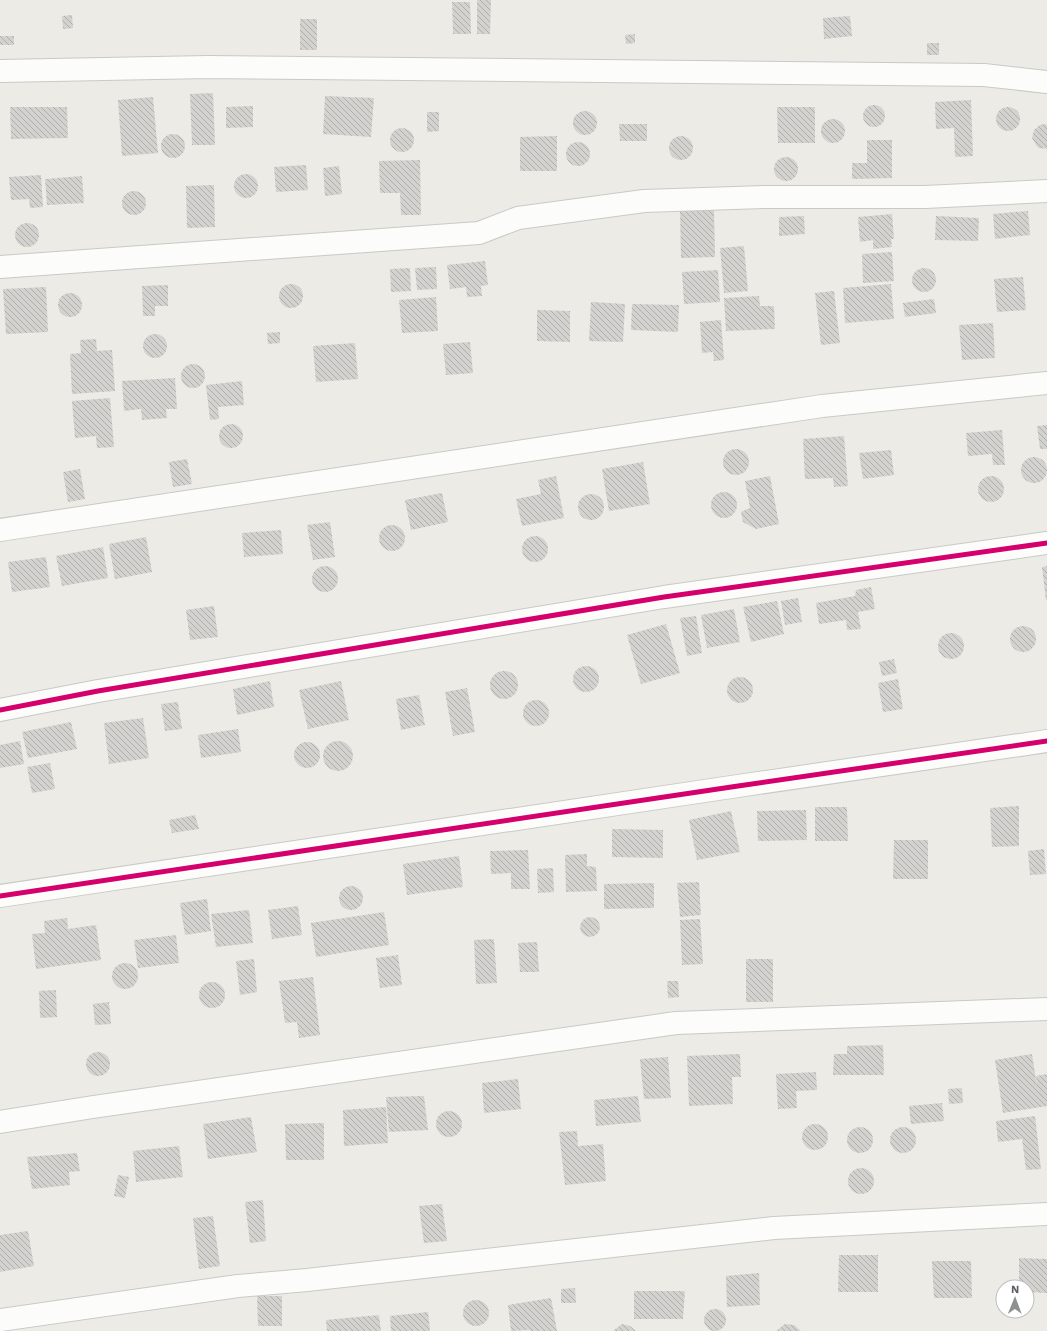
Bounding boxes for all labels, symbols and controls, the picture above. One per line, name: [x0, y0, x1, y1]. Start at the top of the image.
north arrow: [995, 1279, 1035, 1319]
text: N: [1011, 1283, 1019, 1296]

